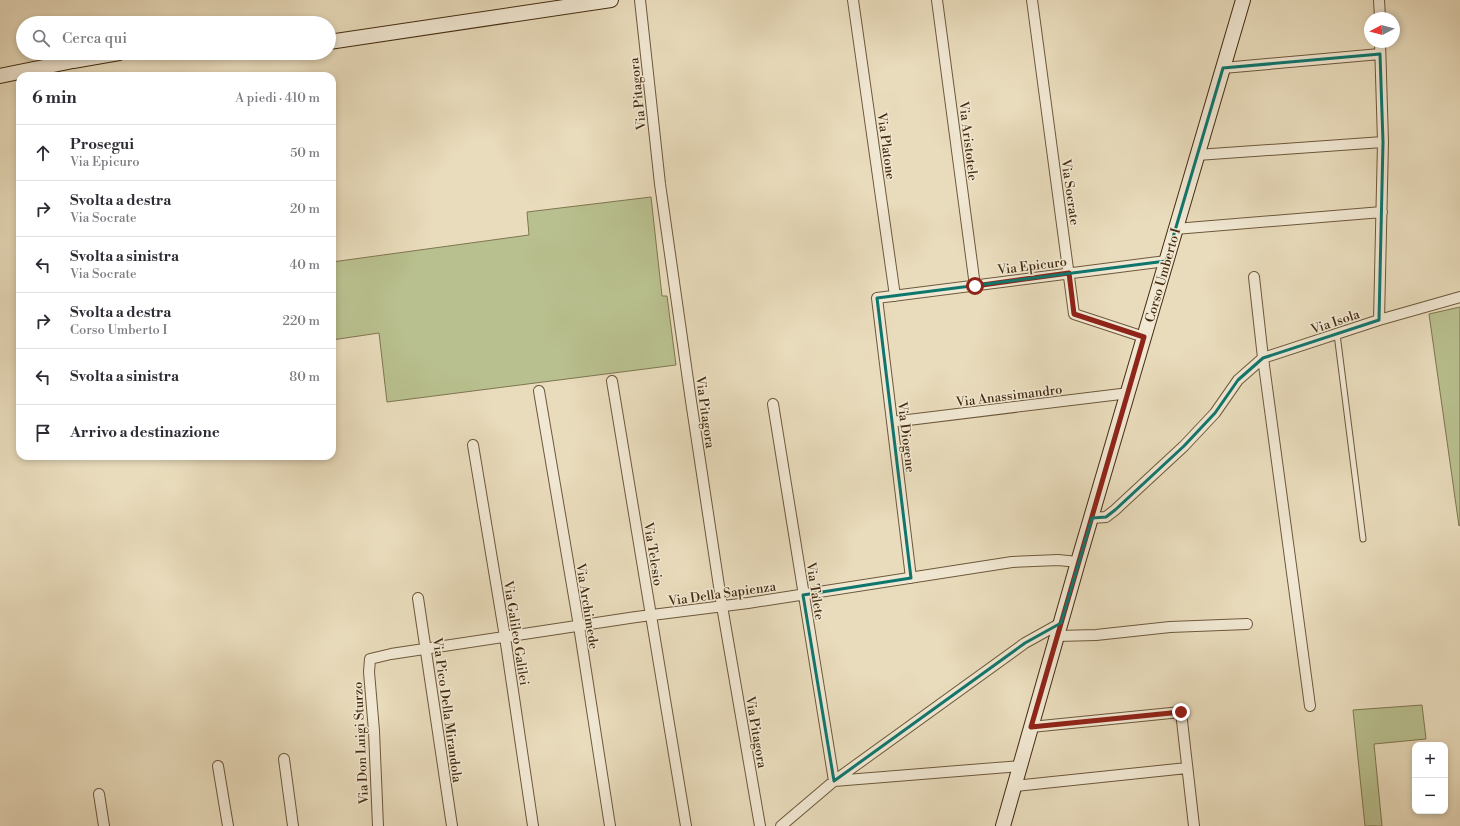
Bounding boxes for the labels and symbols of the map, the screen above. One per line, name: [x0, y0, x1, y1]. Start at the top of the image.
north arrow: [1364, 12, 1400, 48]
street label: Via Pitagora: [626, 56, 650, 132]
street label: Via Aristotele: [955, 99, 981, 182]
street label: Via Platone: [873, 111, 899, 181]
street label: Via Socrate: [1057, 157, 1083, 227]
street label: Corso Umberto I: [1142, 226, 1184, 324]
street label: Via Epicuro: [996, 254, 1068, 278]
route start: [966, 277, 984, 295]
street label: Via Isola: [1308, 306, 1362, 338]
street label: Via Pitagora: [692, 374, 718, 450]
street label: Via Anassimandro: [954, 382, 1063, 411]
street label: Via Diogene: [894, 400, 918, 474]
street label: Via Telesio: [640, 520, 666, 587]
street label: Via Talete: [802, 560, 828, 622]
street label: Via Archimede: [572, 561, 602, 651]
street label: Via Della Sapienza: [666, 578, 777, 610]
street label: Via Galileo Galilei: [500, 579, 532, 687]
street label: Via Pico Della Mirandola: [429, 636, 465, 784]
street label: Via Don Luigi Sturzo: [350, 681, 372, 806]
street label: Via Pitagora: [742, 694, 770, 770]
route end: [1172, 703, 1190, 721]

